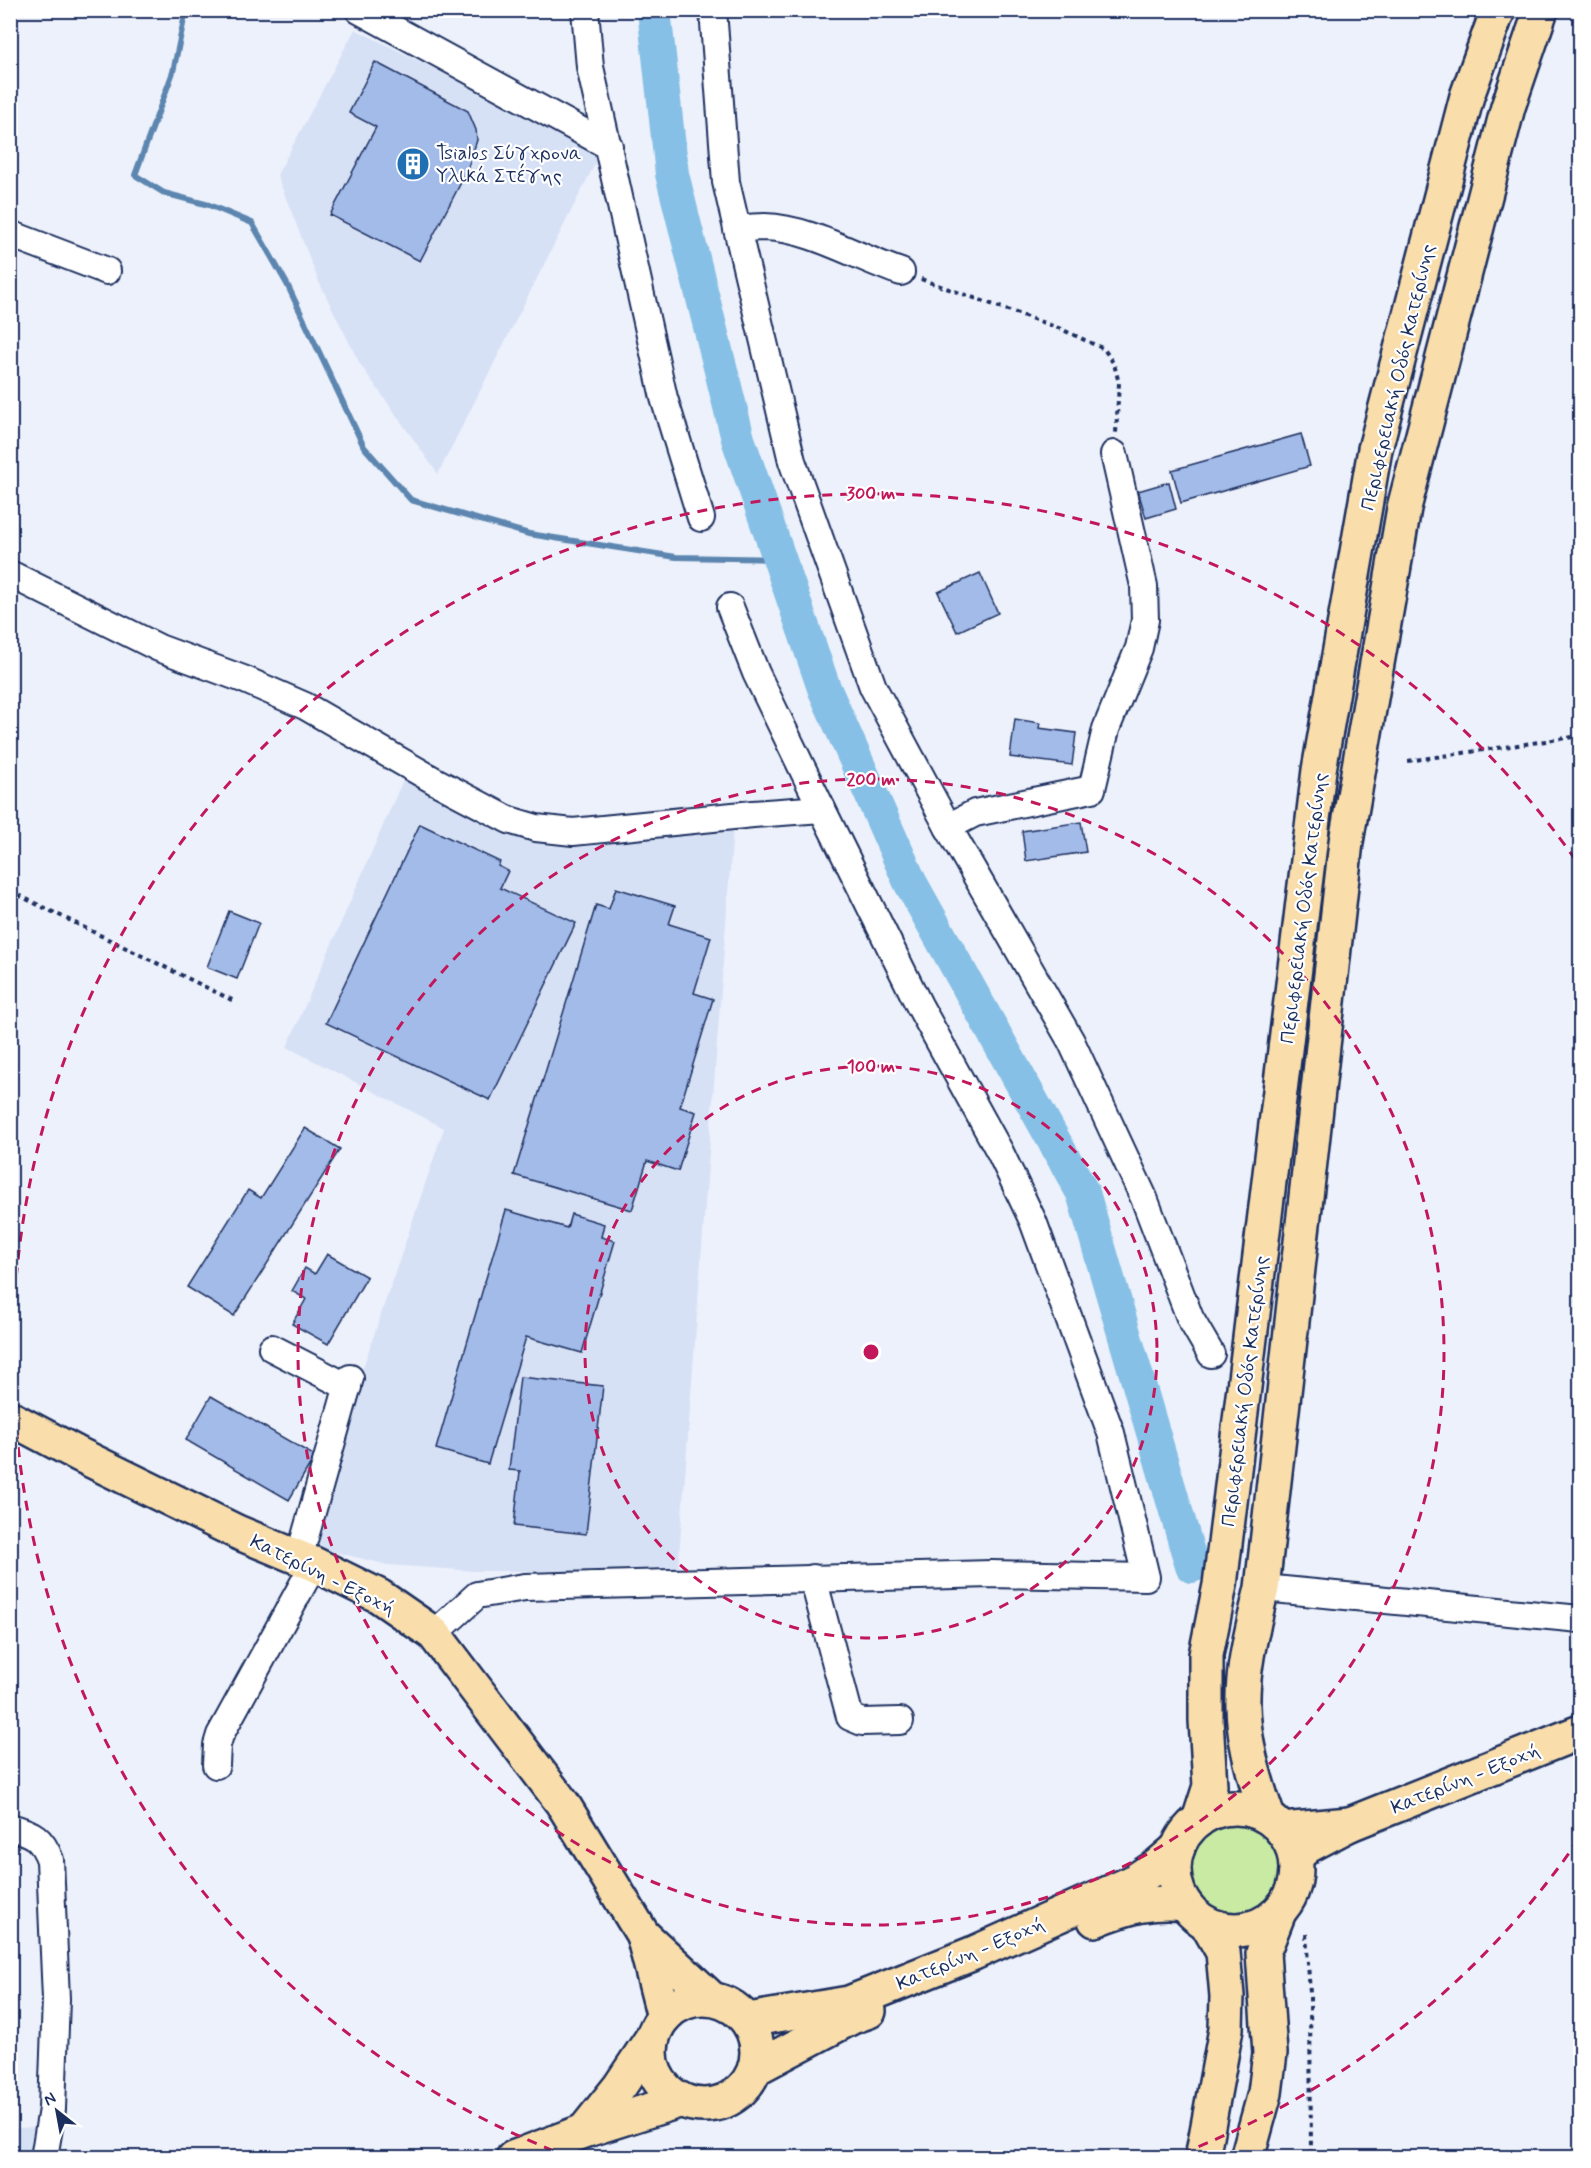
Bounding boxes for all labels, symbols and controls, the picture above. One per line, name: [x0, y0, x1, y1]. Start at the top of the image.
place label: Tsialos Σύγχρονα Υλικά Στέγης: [436, 140, 582, 190]
building icon: Tsialos Σύγχρονα Υλικά Στέγης: [395, 146, 431, 182]
street label: Περιφερειακή Οδός Κατερίνης: [1355, 241, 1442, 513]
text: 300 m: [847, 482, 895, 506]
text: 200 m: [846, 768, 896, 792]
street label: Περιφερειακή Οδός Κατερίνης: [1274, 771, 1335, 1045]
text: 100 m: [847, 1055, 895, 1079]
street label: Περιφερειακή Οδός Κατερίνης: [1215, 1254, 1276, 1528]
centre of rings: [861, 1342, 881, 1362]
street label: Κατερίνη - Εξοχή: [245, 1528, 400, 1622]
street label: Κατερίνη - Εξοχή: [1387, 1737, 1544, 1822]
street label: Κατερίνη - Εξοχή: [892, 1911, 1049, 1998]
north arrow: [27, 2081, 87, 2141]
text: N: [40, 2088, 60, 2111]

